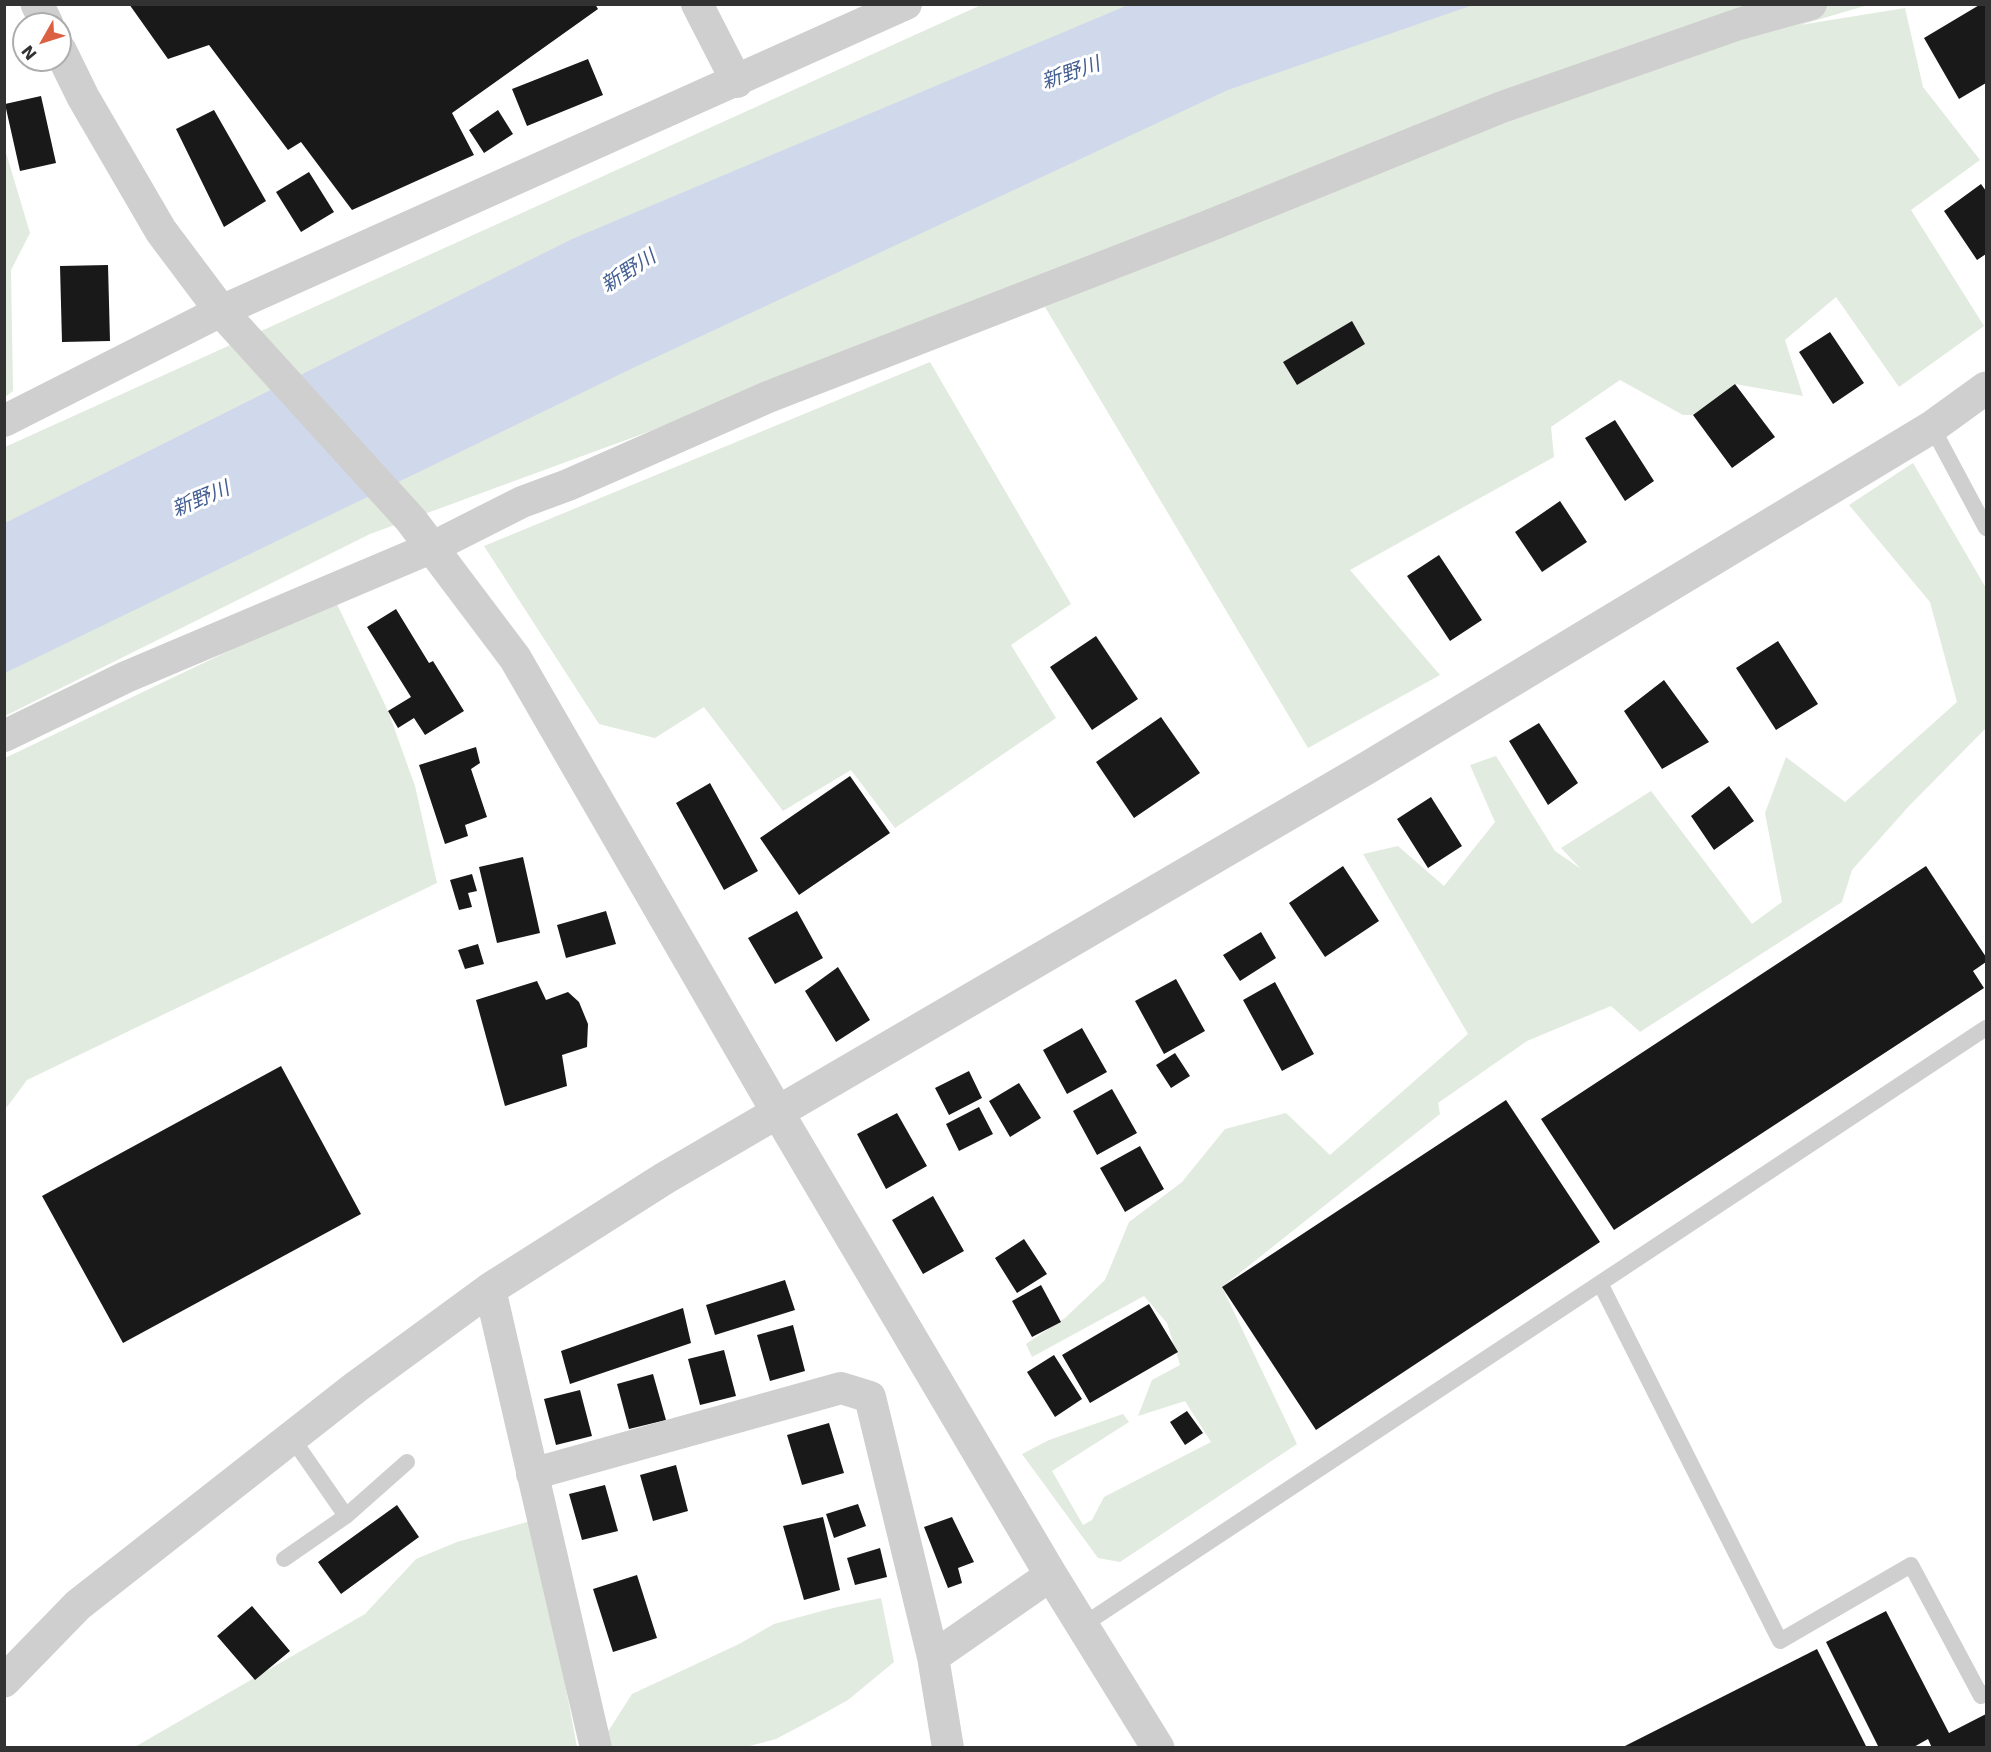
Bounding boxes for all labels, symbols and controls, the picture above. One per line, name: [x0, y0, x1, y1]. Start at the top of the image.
north arrow: [12, 12, 72, 72]
text: N: [18, 41, 41, 64]
water label: 新野川: [1039, 53, 1103, 95]
water label: 新野川: [597, 246, 661, 298]
water label: 新野川: [169, 477, 233, 523]

